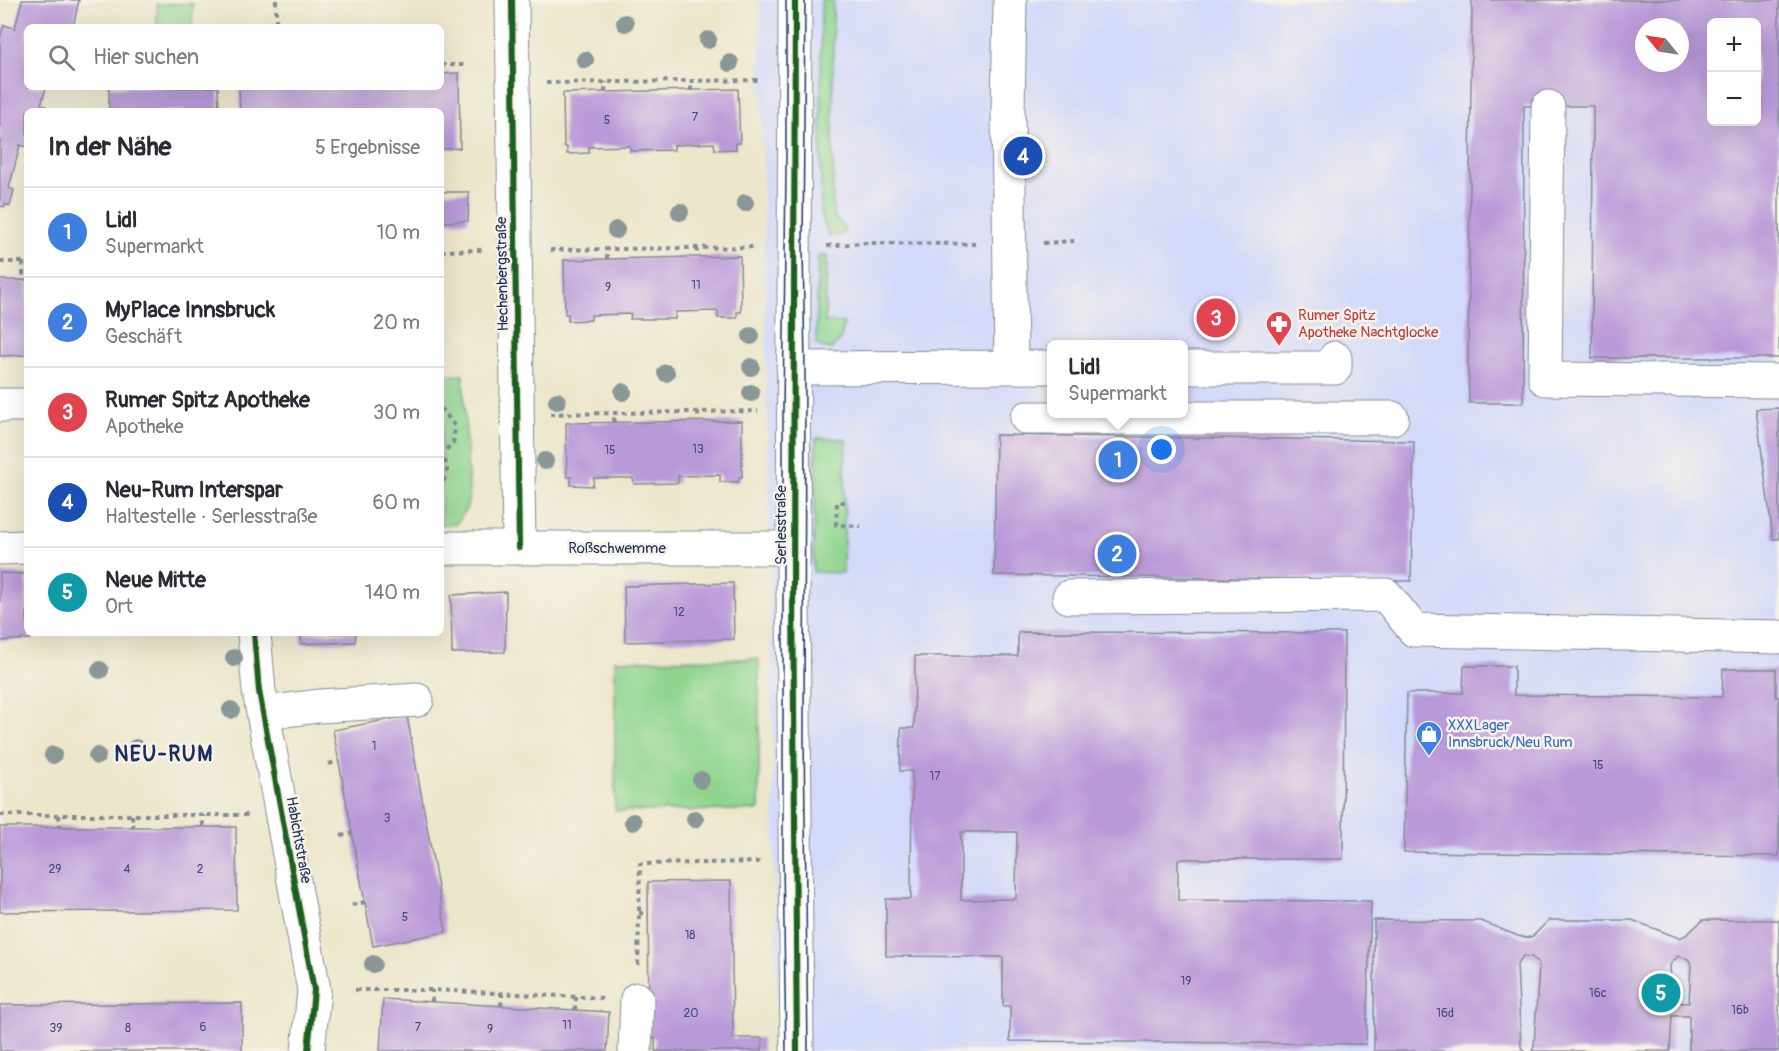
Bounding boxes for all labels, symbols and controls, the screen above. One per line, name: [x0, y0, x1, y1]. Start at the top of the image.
north arrow: [1635, 18, 1689, 72]
map controls: [1707, 18, 1761, 126]
button: +: [1707, 18, 1761, 72]
search box: [24, 24, 444, 90]
icon: search: [45, 41, 78, 74]
text: Hier suchen: [93, 43, 199, 71]
button: −: [1707, 72, 1761, 126]
house number: 7: [692, 110, 699, 125]
house number: 5: [604, 113, 610, 128]
text: In der Nähe: [48, 131, 171, 163]
pin: 4: [1004, 134, 1042, 178]
text: 5 Ergebnisse: [315, 135, 420, 160]
text: Lidl: [105, 206, 137, 234]
street label: Hechenbergstraße: [492, 216, 513, 332]
text: 1: [64, 220, 71, 245]
text: 10 m: [376, 220, 420, 245]
text: Supermarkt: [105, 234, 204, 259]
house number: 11: [691, 278, 701, 293]
house number: 9: [605, 280, 611, 295]
text: MyPlace Innsbruck: [105, 296, 275, 324]
pin: 3: [1196, 296, 1236, 340]
place label: Rumer Spitz Apotheke Nachtglocke: [1298, 306, 1439, 342]
pharmacy icon: Rumer Spitz Apotheke Nachtglocke: [1264, 309, 1294, 347]
text: 2: [62, 310, 73, 335]
text: 20 m: [373, 310, 420, 335]
text: Geschäft: [105, 324, 182, 349]
popup: [1047, 340, 1188, 418]
text: Lidl: [1068, 353, 1100, 381]
text: Supermarkt: [1068, 381, 1167, 406]
text: Rumer Spitz Apotheke: [105, 386, 310, 414]
text: 3: [62, 400, 73, 425]
text: 30 m: [373, 400, 420, 425]
text: Apotheke: [105, 414, 184, 439]
your location: [1147, 435, 1176, 464]
pin: 1: [1098, 438, 1138, 482]
house number: 13: [692, 442, 704, 457]
house number: 15: [604, 443, 616, 458]
text: Neu-Rum Interspar: [105, 476, 283, 504]
street label: Serlesstraße: [772, 484, 791, 565]
text: 4: [62, 490, 73, 515]
text: 60 m: [373, 490, 420, 515]
text: Haltestelle · Serlesstraße: [105, 504, 317, 529]
pin: 2: [1098, 532, 1136, 576]
street label: Roßschwemme: [568, 539, 666, 558]
text: Neue Mitte: [105, 566, 206, 594]
text: 5: [62, 580, 73, 605]
text: 140 m: [365, 580, 420, 605]
text: Ort: [105, 594, 133, 619]
house number: 12: [673, 605, 685, 620]
place label: XXXLager Innsbruck/Neu Rum: [1448, 716, 1573, 752]
shop icon: XXXLager Innsbruck/Neu Rum: [1414, 719, 1444, 757]
house number: 1: [372, 739, 376, 754]
district label: NEU-RUM: [114, 741, 214, 768]
house number: 15: [1592, 758, 1604, 773]
house number: 17: [929, 769, 941, 784]
street label: Habichtstraße: [282, 795, 316, 886]
house number: 3: [384, 811, 391, 826]
house number: 29: [49, 862, 61, 877]
house number: 4: [124, 862, 131, 877]
house number: 2: [197, 862, 204, 877]
house number: 5: [402, 910, 408, 925]
house number: 18: [685, 928, 695, 943]
pin: 5: [1642, 970, 1680, 1016]
house number: 19: [1181, 974, 1191, 989]
house number: 16c: [1589, 986, 1607, 1001]
house number: 16b: [1731, 1003, 1749, 1018]
house number: 20: [684, 1006, 698, 1021]
house number: 16d: [1436, 1006, 1454, 1021]
house number: 11: [562, 1018, 572, 1033]
house number: 6: [200, 1020, 207, 1035]
house number: 7: [415, 1020, 422, 1035]
house number: 39: [50, 1021, 62, 1036]
house number: 8: [125, 1021, 131, 1036]
house number: 9: [487, 1022, 493, 1037]

